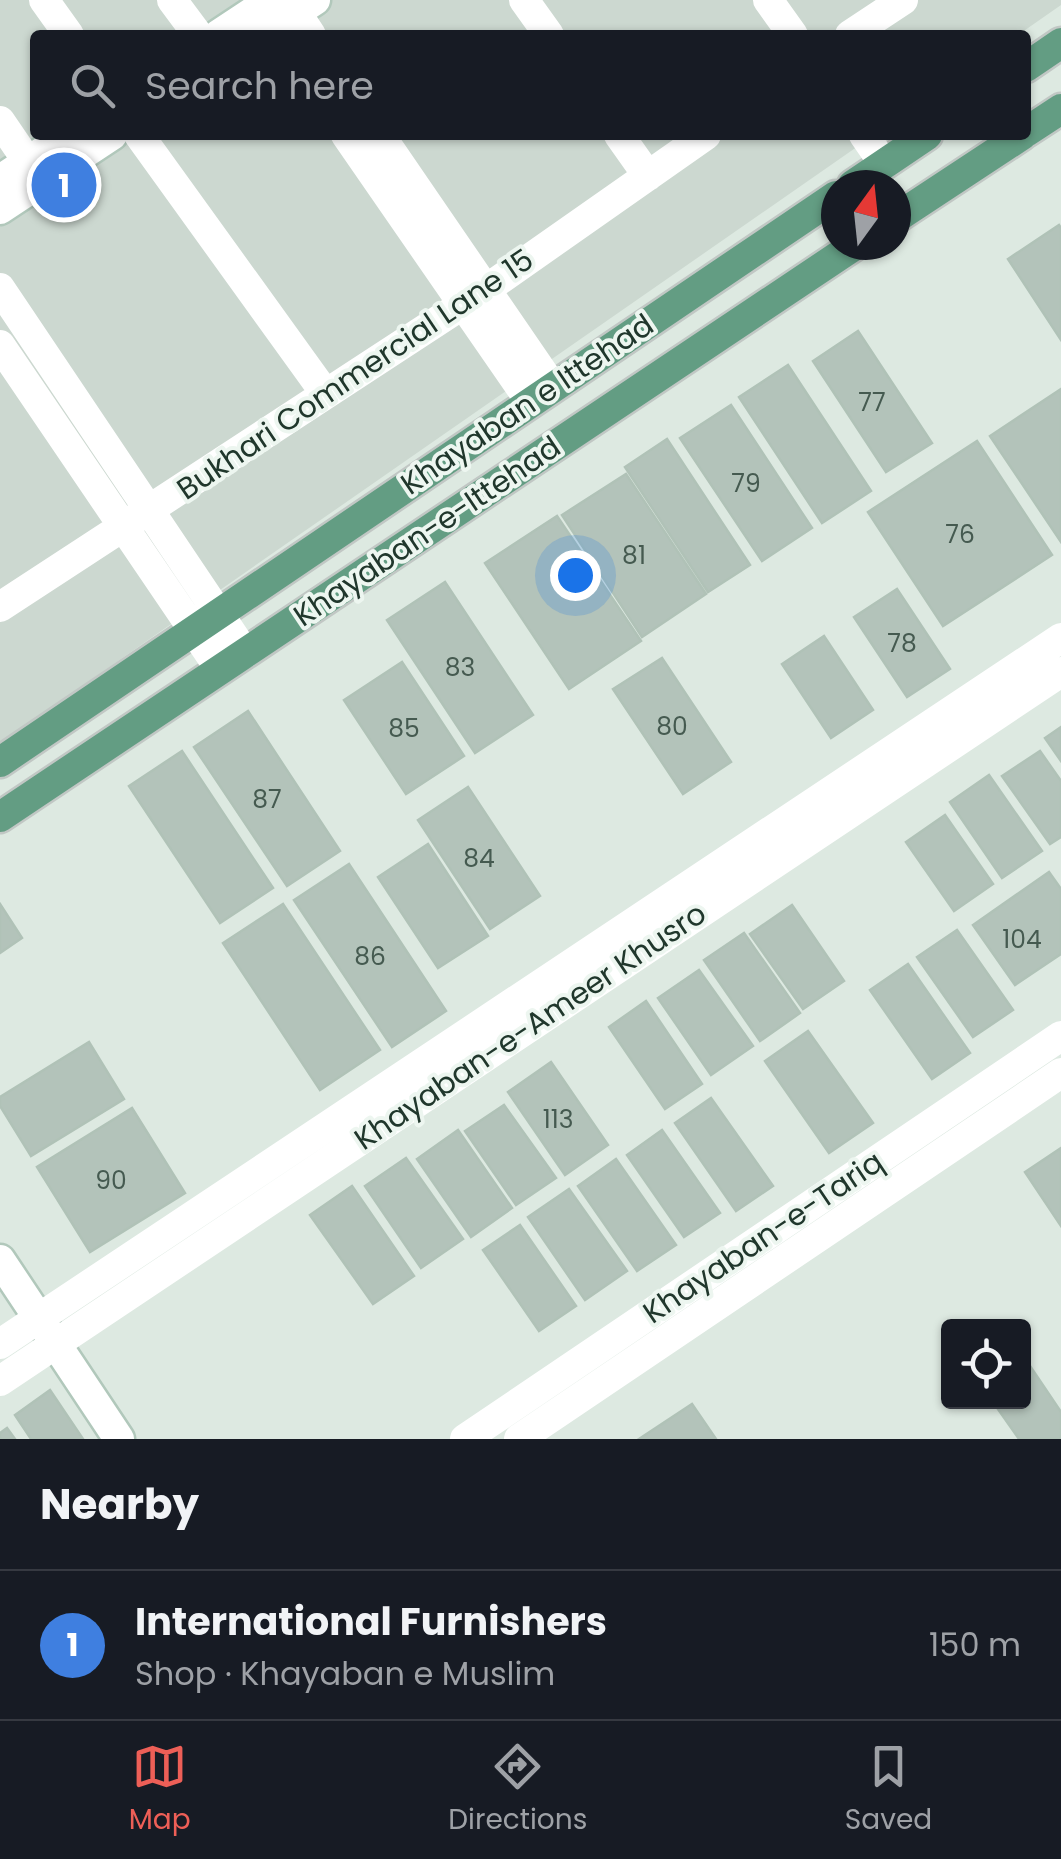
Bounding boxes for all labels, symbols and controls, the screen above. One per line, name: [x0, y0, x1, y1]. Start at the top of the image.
search box: [30, 30, 1031, 140]
icon: search: [65, 58, 120, 113]
text: Search here: [145, 59, 374, 112]
pin: 1: [32, 148, 96, 222]
north arrow: [821, 170, 911, 260]
street label: Bukhari Commercial Lane 15: [168, 238, 542, 510]
street label: Khayaban e Ittehad: [392, 303, 662, 505]
house number: 77: [858, 385, 886, 420]
street label: Khayaban-e-Ittehad: [285, 425, 569, 637]
house number: 79: [731, 466, 761, 501]
house number: 76: [945, 517, 975, 552]
house number: 81: [622, 538, 646, 573]
your location: [550, 550, 601, 601]
house number: 78: [887, 626, 917, 661]
house number: 83: [445, 650, 475, 685]
house number: 80: [656, 709, 688, 744]
house number: 85: [388, 711, 420, 746]
house number: 87: [252, 782, 282, 817]
house number: 84: [463, 841, 495, 876]
street label: Khayaban-e-Ameer Khusro: [346, 892, 714, 1160]
house number: 104: [1002, 922, 1042, 957]
house number: 86: [354, 939, 386, 974]
house number: 113: [543, 1102, 573, 1137]
street label: Khayaban-e-Tariq: [634, 1140, 892, 1334]
house number: 90: [95, 1163, 127, 1198]
map controls: [941, 1319, 1031, 1409]
button: locate: [941, 1319, 1031, 1409]
text: Nearby: [40, 1475, 199, 1534]
text: International Furnishers: [135, 1595, 607, 1648]
text: 1: [66, 1622, 79, 1667]
text: 150 m: [929, 1622, 1021, 1667]
text: Shop · Khayaban e Muslim: [135, 1651, 555, 1696]
tab: Map: [129, 1739, 191, 1841]
tab: Directions: [448, 1739, 587, 1841]
tab: Saved: [845, 1739, 932, 1841]

